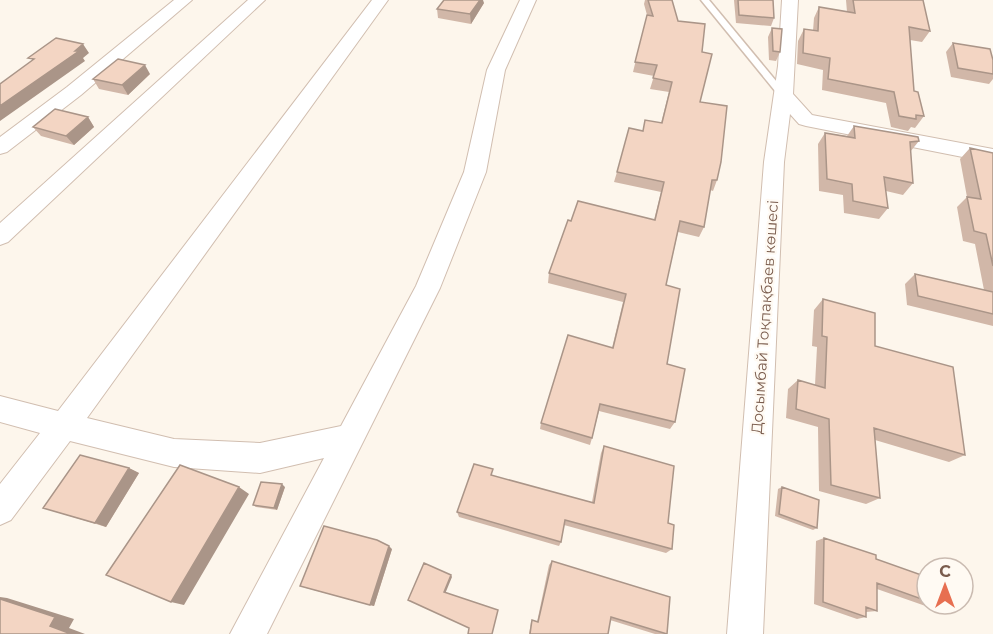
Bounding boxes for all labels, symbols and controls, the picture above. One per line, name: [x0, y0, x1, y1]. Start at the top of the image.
street label: Досымбай Тоқпақбаев көшесі: [747, 199, 782, 435]
north arrow: [915, 556, 975, 616]
text: С: [939, 562, 951, 581]

